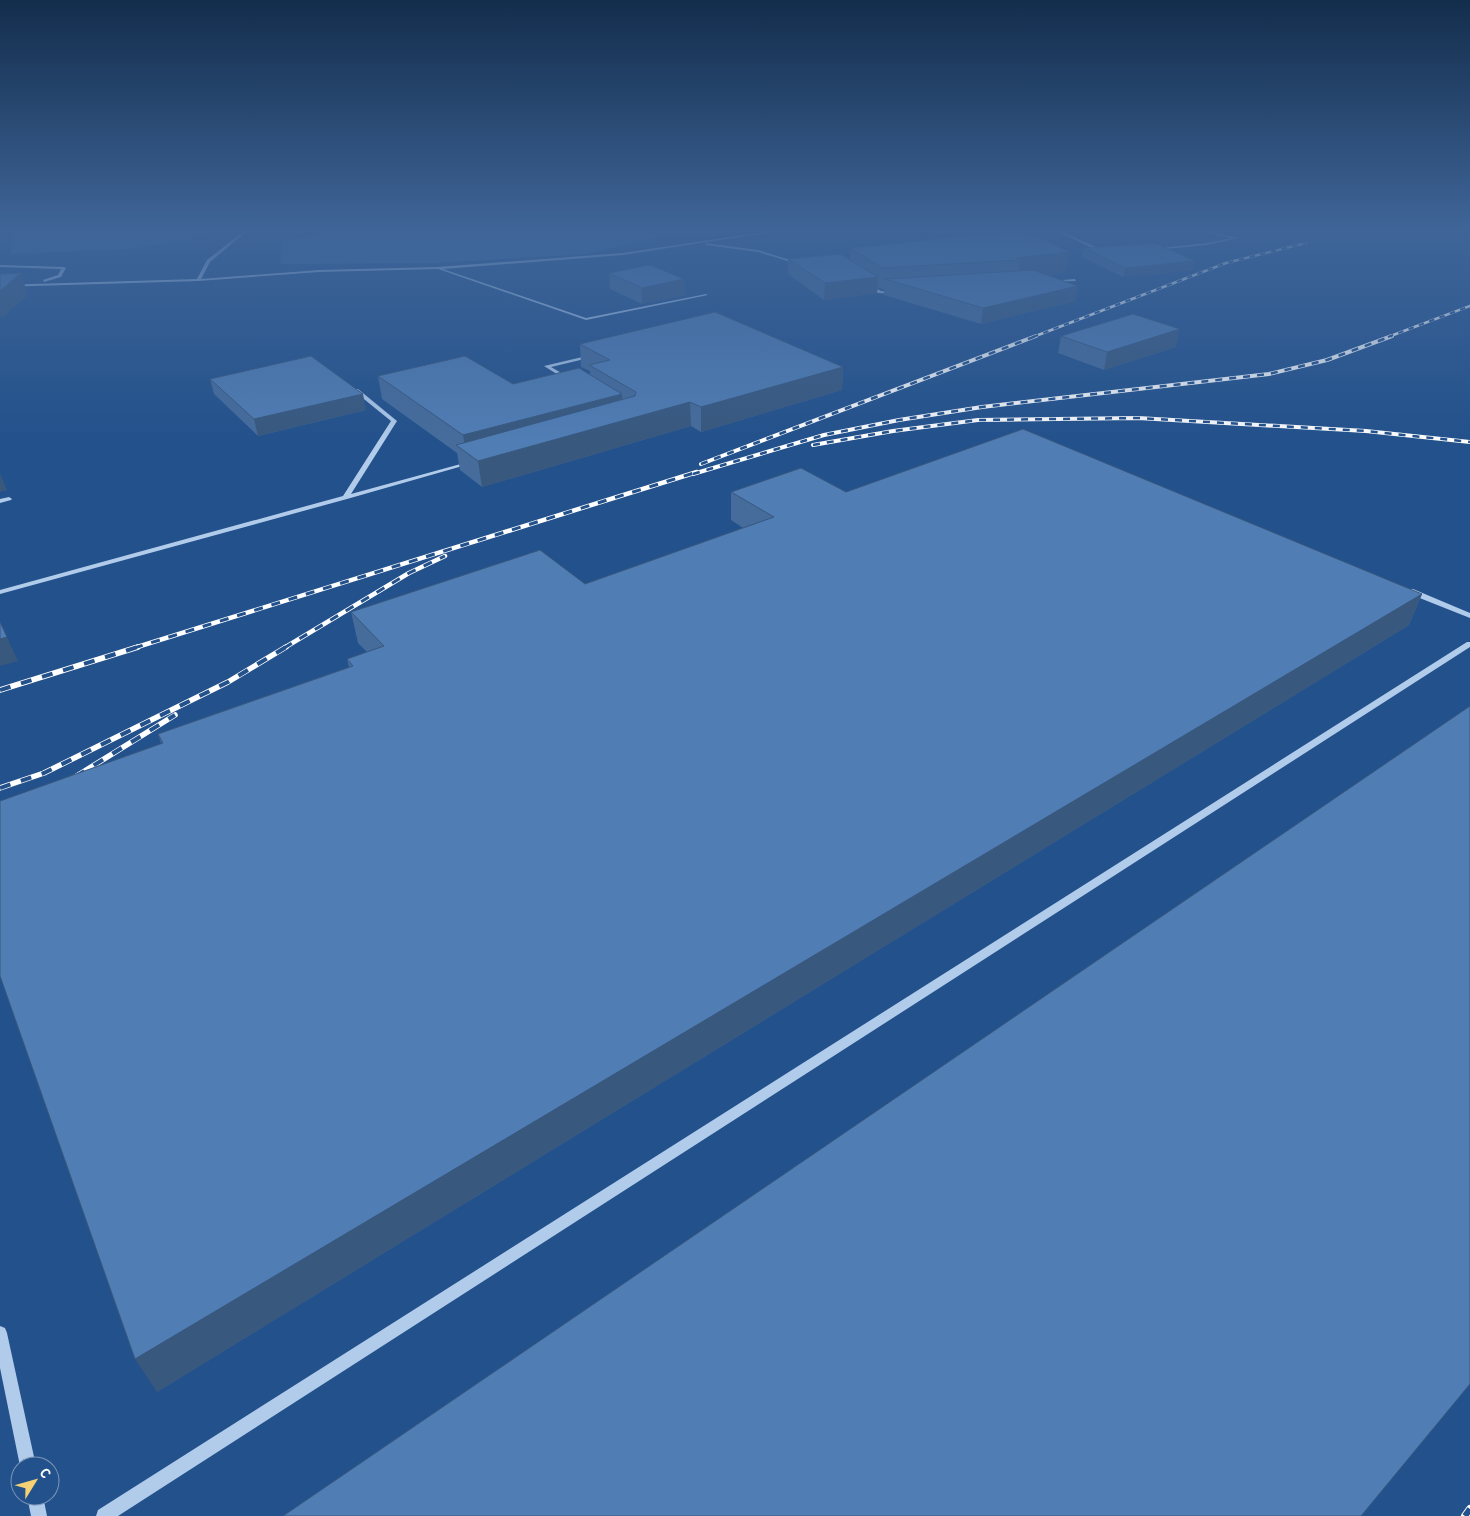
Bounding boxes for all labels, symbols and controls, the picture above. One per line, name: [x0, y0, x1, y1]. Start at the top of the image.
north arrow: [10, 1456, 60, 1506]
text: С: [35, 1465, 54, 1483]

